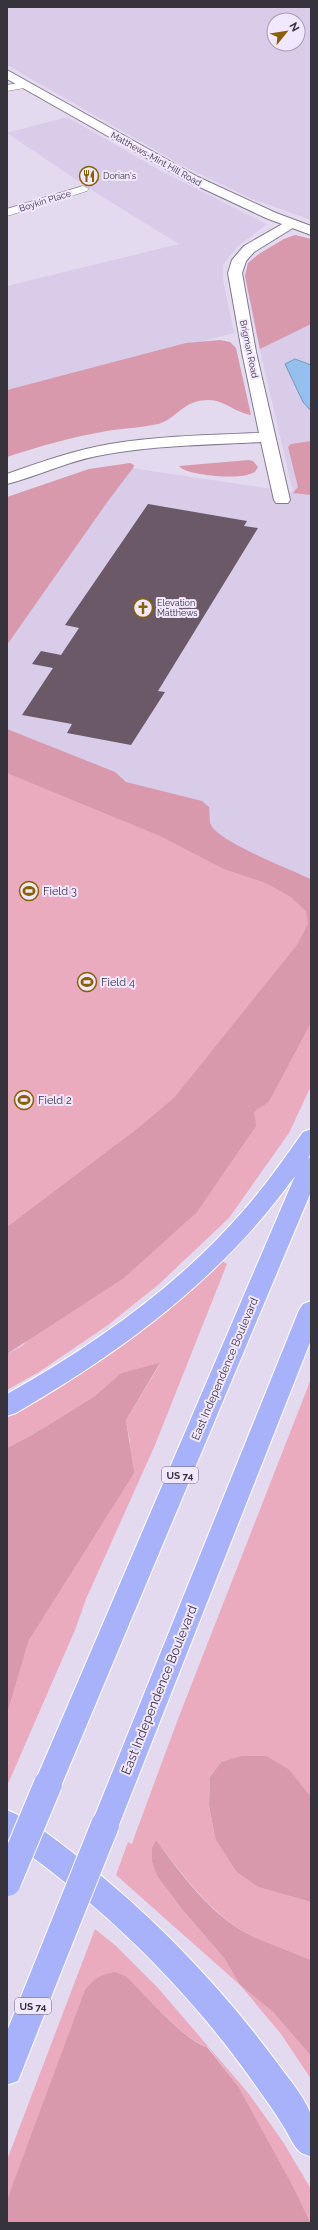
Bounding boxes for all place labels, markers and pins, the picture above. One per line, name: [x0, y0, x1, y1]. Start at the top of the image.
restaurant icon: Dorian's: [78, 165, 100, 187]
place label: Dorian's: [103, 171, 137, 181]
church icon: Elevation Matthews: [132, 597, 154, 619]
place label: Elevation Matthews: [157, 598, 198, 618]
sports icon: Field 3: [18, 880, 40, 902]
place label: Field 3: [43, 885, 77, 898]
sports icon: Field 4: [76, 971, 98, 993]
place label: Field 4: [101, 976, 135, 989]
sports icon: Field 2: [13, 1089, 35, 1111]
place label: Field 2: [38, 1094, 72, 1107]

